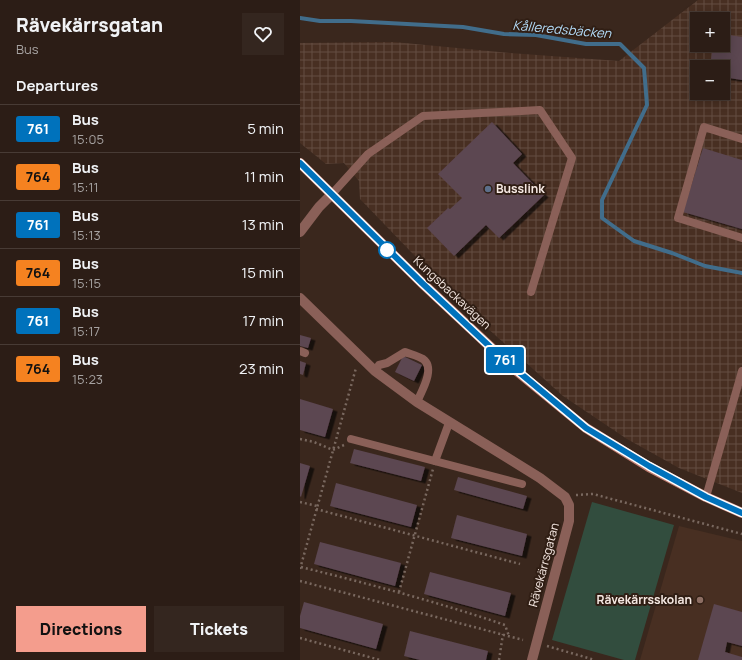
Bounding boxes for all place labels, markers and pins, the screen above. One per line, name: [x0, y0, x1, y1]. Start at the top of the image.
place label: Busslink: [496, 180, 545, 197]
marker: Busslink: [483, 184, 493, 194]
unlabelled marker: [378, 241, 396, 259]
place label: Rävekärrsskolan: [597, 591, 692, 608]
marker: Rävekärrsskolan: [695, 595, 705, 605]

